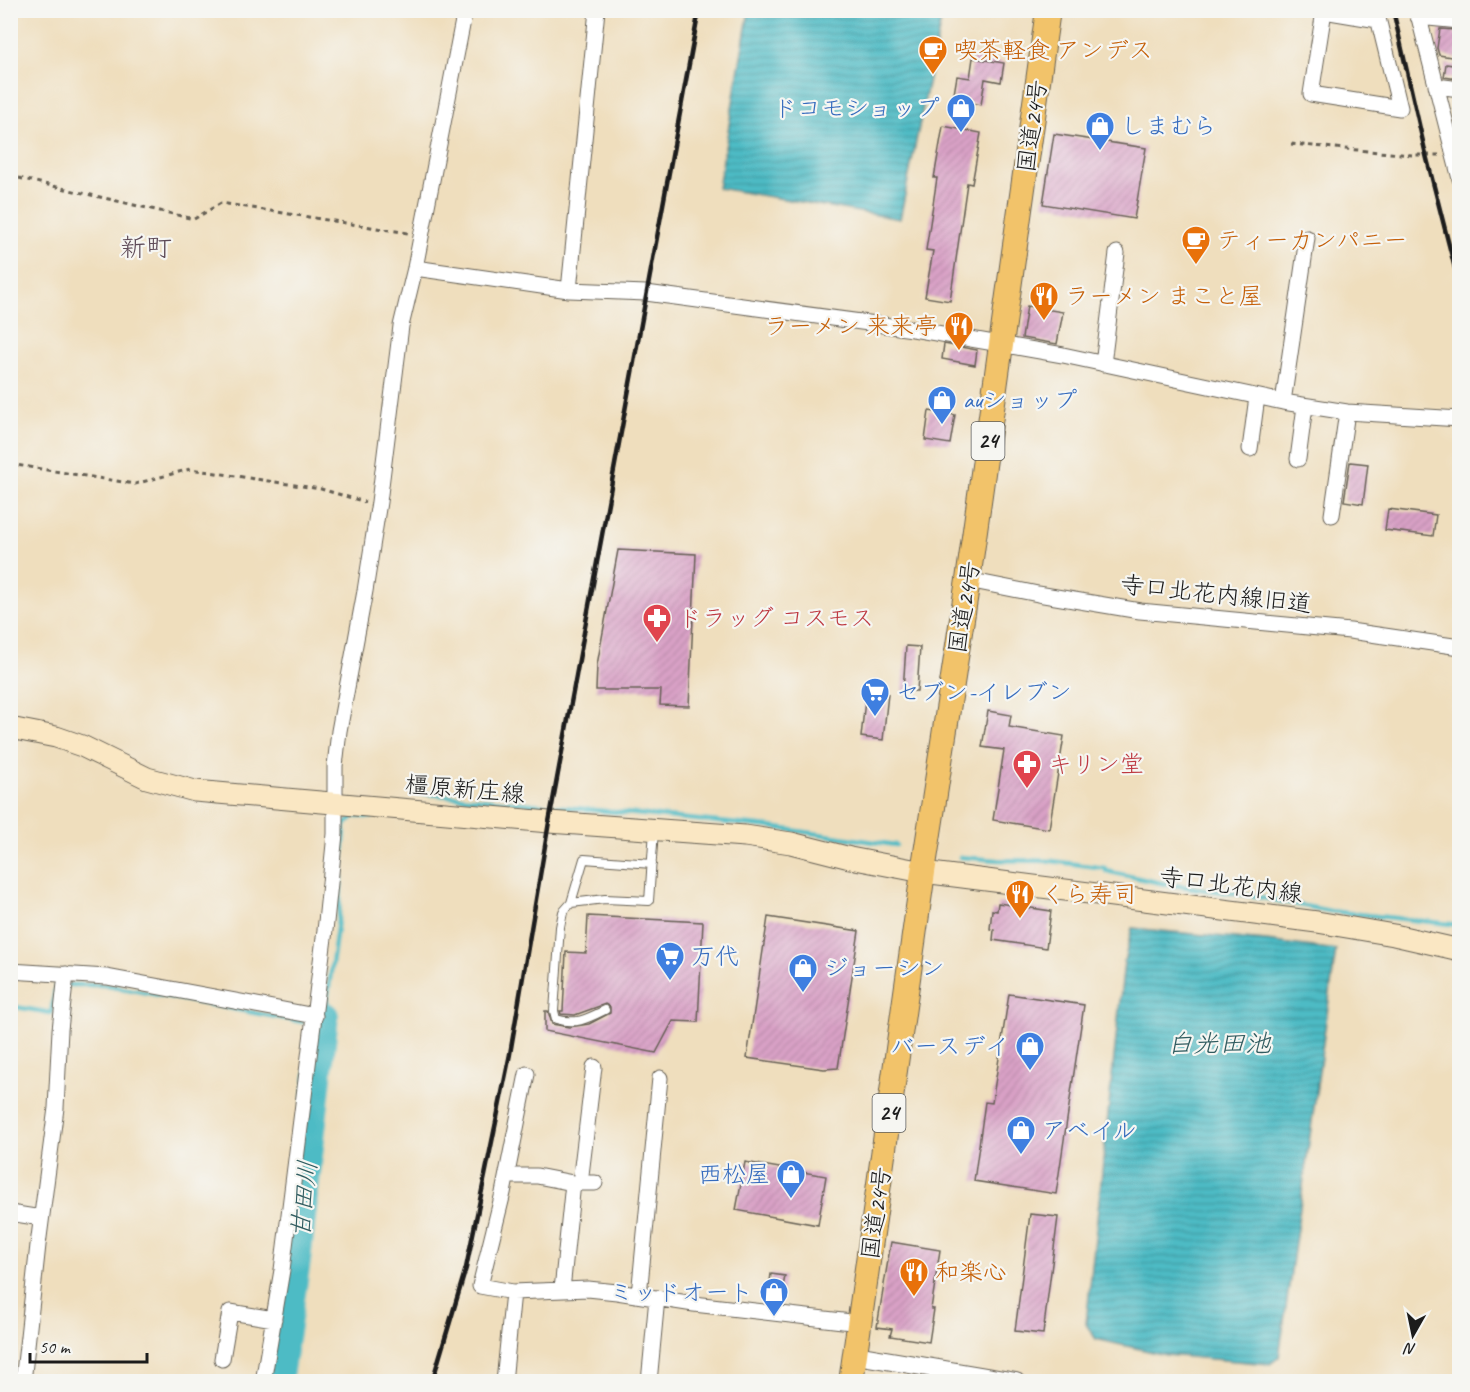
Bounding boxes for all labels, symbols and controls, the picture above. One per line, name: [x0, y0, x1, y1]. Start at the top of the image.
cafe icon: 喫茶軽食 アンデス: [917, 34, 949, 76]
place label: 喫茶軽食 アンデス: [954, 35, 1153, 65]
street label: 国道24号: [1011, 78, 1053, 174]
shop icon: ドコモショップ: [945, 92, 977, 134]
place label: ドコモショップ: [773, 93, 940, 123]
shop icon: しまむら: [1084, 110, 1116, 152]
place label: しまむら: [1121, 111, 1217, 141]
cafe icon: ティーカンパニー: [1180, 224, 1212, 266]
place label: ティーカンパニー: [1217, 225, 1408, 255]
district label: 新町: [120, 231, 172, 264]
restaurant icon: ラーメン まこと屋: [1028, 280, 1060, 322]
place label: ラーメン まこと屋: [1065, 281, 1263, 311]
restaurant icon: ラーメン 来来亭: [943, 310, 975, 352]
place label: ラーメン 来来亭: [764, 311, 938, 341]
shop icon: auショップ: [926, 384, 958, 426]
place label: auショップ: [963, 385, 1077, 415]
road number: 24: [972, 422, 1004, 460]
street label: 国道24号: [942, 558, 986, 656]
street label: 寺口北花内線旧道: [1119, 569, 1313, 619]
pharmacy icon: ドラッグ コスモス: [641, 602, 673, 644]
place label: ドラッグ コスモス: [678, 603, 874, 633]
supermarket icon: セブン-イレブン: [859, 676, 891, 718]
place label: セブン-イレブン: [896, 677, 1072, 707]
pharmacy icon: キリン堂: [1011, 748, 1043, 790]
place label: キリン堂: [1048, 749, 1144, 779]
street label: 橿原新庄線: [404, 769, 526, 809]
street label: 寺口北花内線: [1158, 861, 1304, 909]
restaurant icon: くら寿司: [1004, 878, 1036, 920]
place label: くら寿司: [1041, 879, 1137, 909]
supermarket icon: 万代: [654, 940, 686, 982]
place label: 万代: [691, 941, 739, 971]
shop icon: ジョーシン: [787, 952, 819, 994]
place label: ジョーシン: [824, 953, 944, 983]
water label: 白光田池: [1167, 1027, 1272, 1060]
shop icon: バースデイ: [1014, 1030, 1046, 1072]
place label: バースデイ: [890, 1031, 1009, 1061]
road number: 24: [872, 1094, 906, 1132]
shop icon: アベイル: [1005, 1114, 1037, 1156]
place label: アベイル: [1042, 1115, 1137, 1145]
water label: 甘田川: [284, 1158, 324, 1240]
shop icon: 西松屋: [775, 1158, 807, 1200]
place label: 西松屋: [698, 1159, 770, 1189]
street label: 国道24号: [855, 1165, 897, 1261]
restaurant icon: 和楽心: [898, 1256, 930, 1298]
place label: 和楽心: [935, 1257, 1007, 1287]
shop icon: ミッドオート: [758, 1276, 790, 1318]
place label: ミッドオート: [609, 1277, 753, 1307]
north arrow: [1383, 1305, 1443, 1365]
scale bar: [30, 1326, 147, 1364]
text: 50 m: [39, 1336, 72, 1358]
text: N: [1401, 1338, 1417, 1359]

